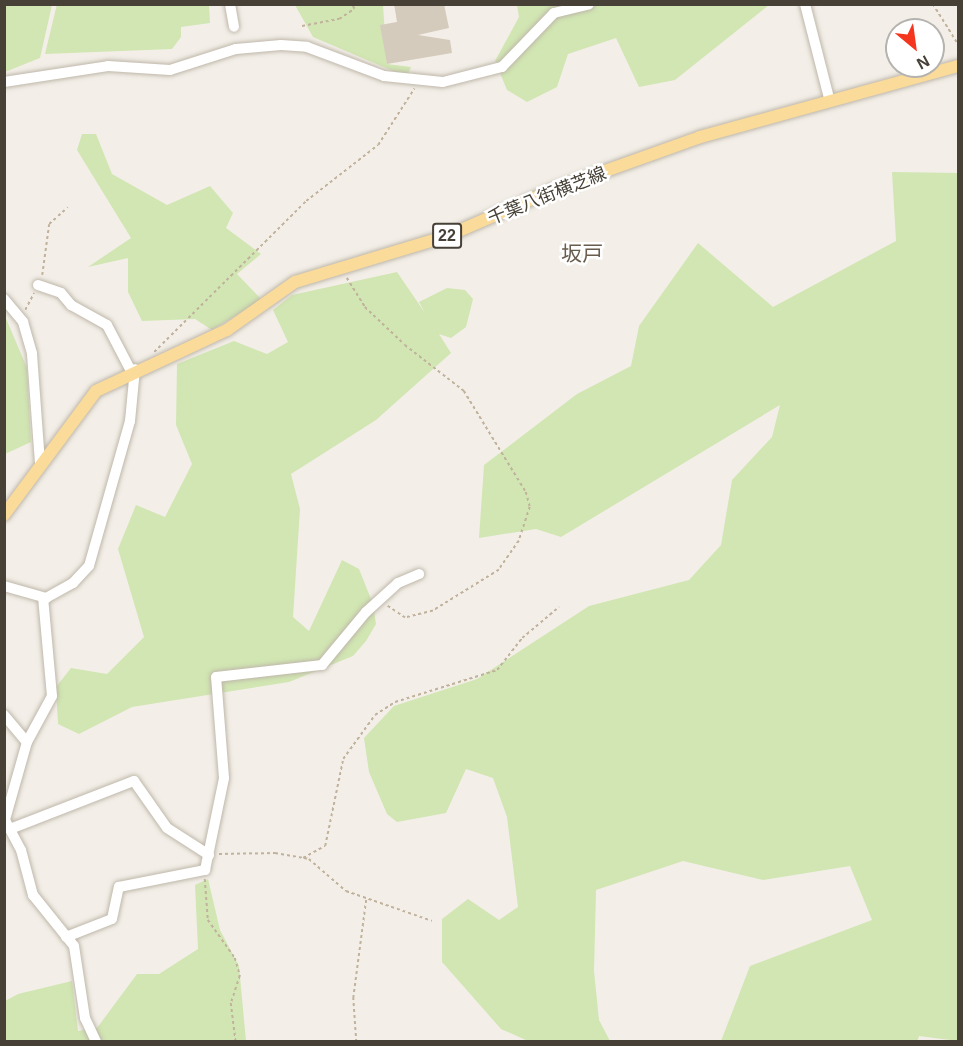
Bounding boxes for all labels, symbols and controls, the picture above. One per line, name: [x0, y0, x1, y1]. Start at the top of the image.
north arrow: [885, 18, 945, 78]
text: N: [914, 52, 932, 73]
street label: 千葉八街横芝線: [485, 162, 609, 230]
road number: 22: [432, 223, 462, 249]
district label: 坂戸: [561, 241, 603, 267]

